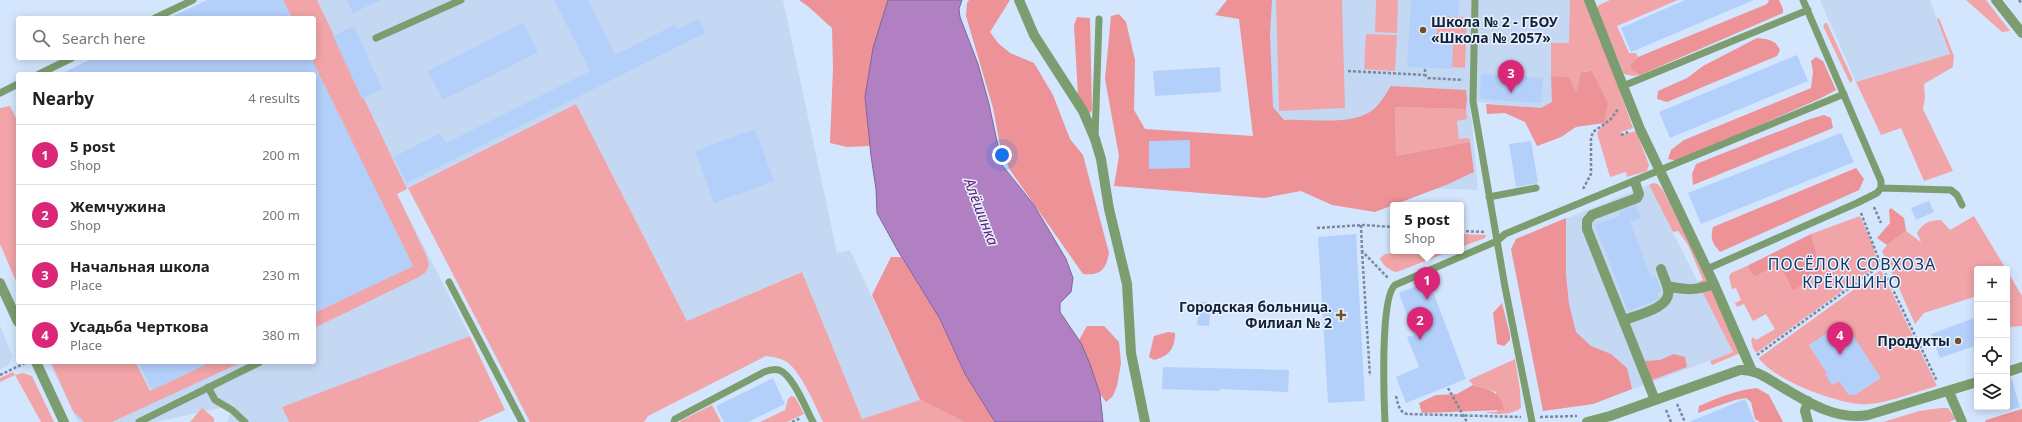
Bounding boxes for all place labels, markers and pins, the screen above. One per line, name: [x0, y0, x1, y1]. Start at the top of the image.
place label: Школа № 2 - ГБОУ «Школа № 2057»: [1431, 12, 1559, 47]
marker: Школа № 2 - ГБОУ «Школа № 2057»: [1418, 25, 1428, 35]
pin: 3: [1498, 60, 1524, 93]
pin: 1: [1414, 267, 1440, 300]
place label: Городская больница. Филиал № 2: [1179, 297, 1332, 332]
pin: 2: [1407, 307, 1433, 340]
marker: Городская больница. Филиал № 2: [1335, 309, 1347, 321]
pin: 4: [1827, 322, 1853, 355]
place label: Продукты: [1877, 331, 1950, 350]
marker: Продукты: [1953, 336, 1963, 346]

